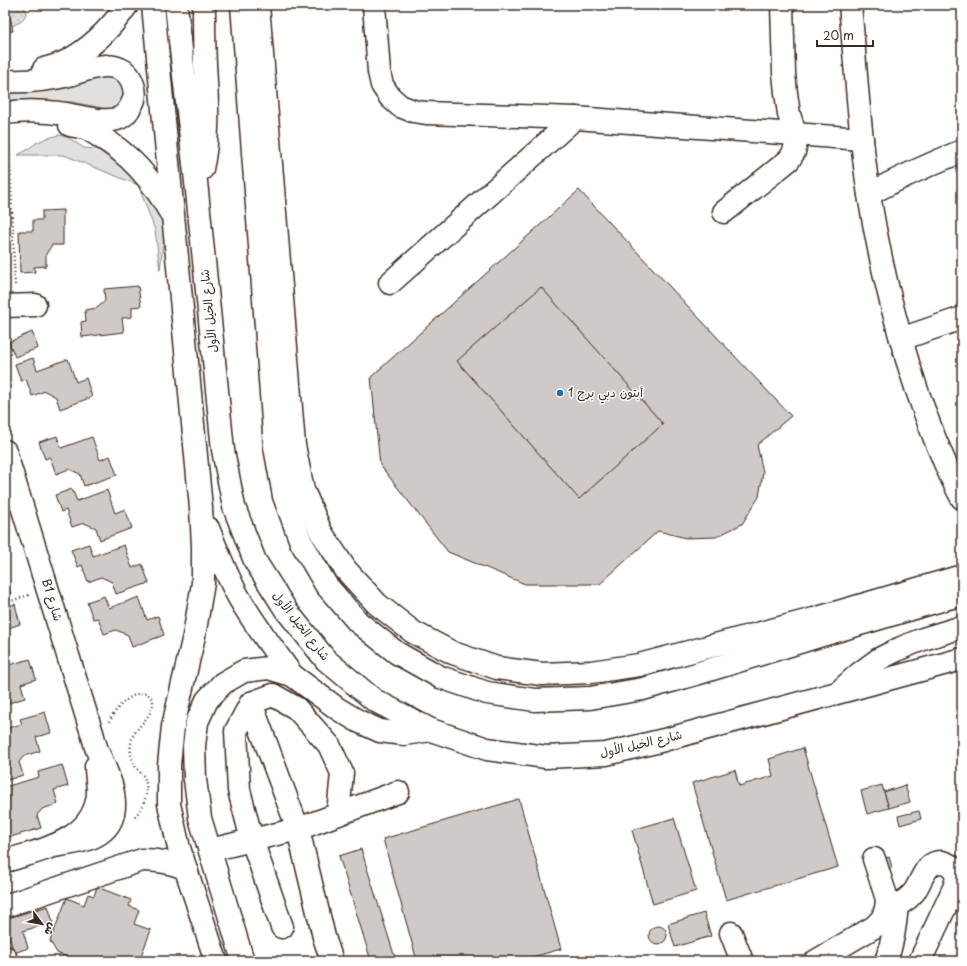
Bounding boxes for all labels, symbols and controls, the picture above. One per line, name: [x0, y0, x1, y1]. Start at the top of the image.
scale bar: [817, 22, 873, 48]
text: 20 m: [823, 26, 854, 44]
street label: شارع الخيل الأول: [195, 268, 222, 354]
place label: أبتون دبي برج 1: [568, 383, 643, 404]
marker: أبتون دبي برج 1: [555, 388, 565, 398]
street label: B1 شارع: [37, 576, 68, 623]
street label: شارع الخيل الأول: [268, 587, 335, 665]
street label: شارع الخيل الأول: [598, 725, 684, 762]
north arrow: [22, 904, 62, 944]
text: ش: [40, 920, 61, 939]

